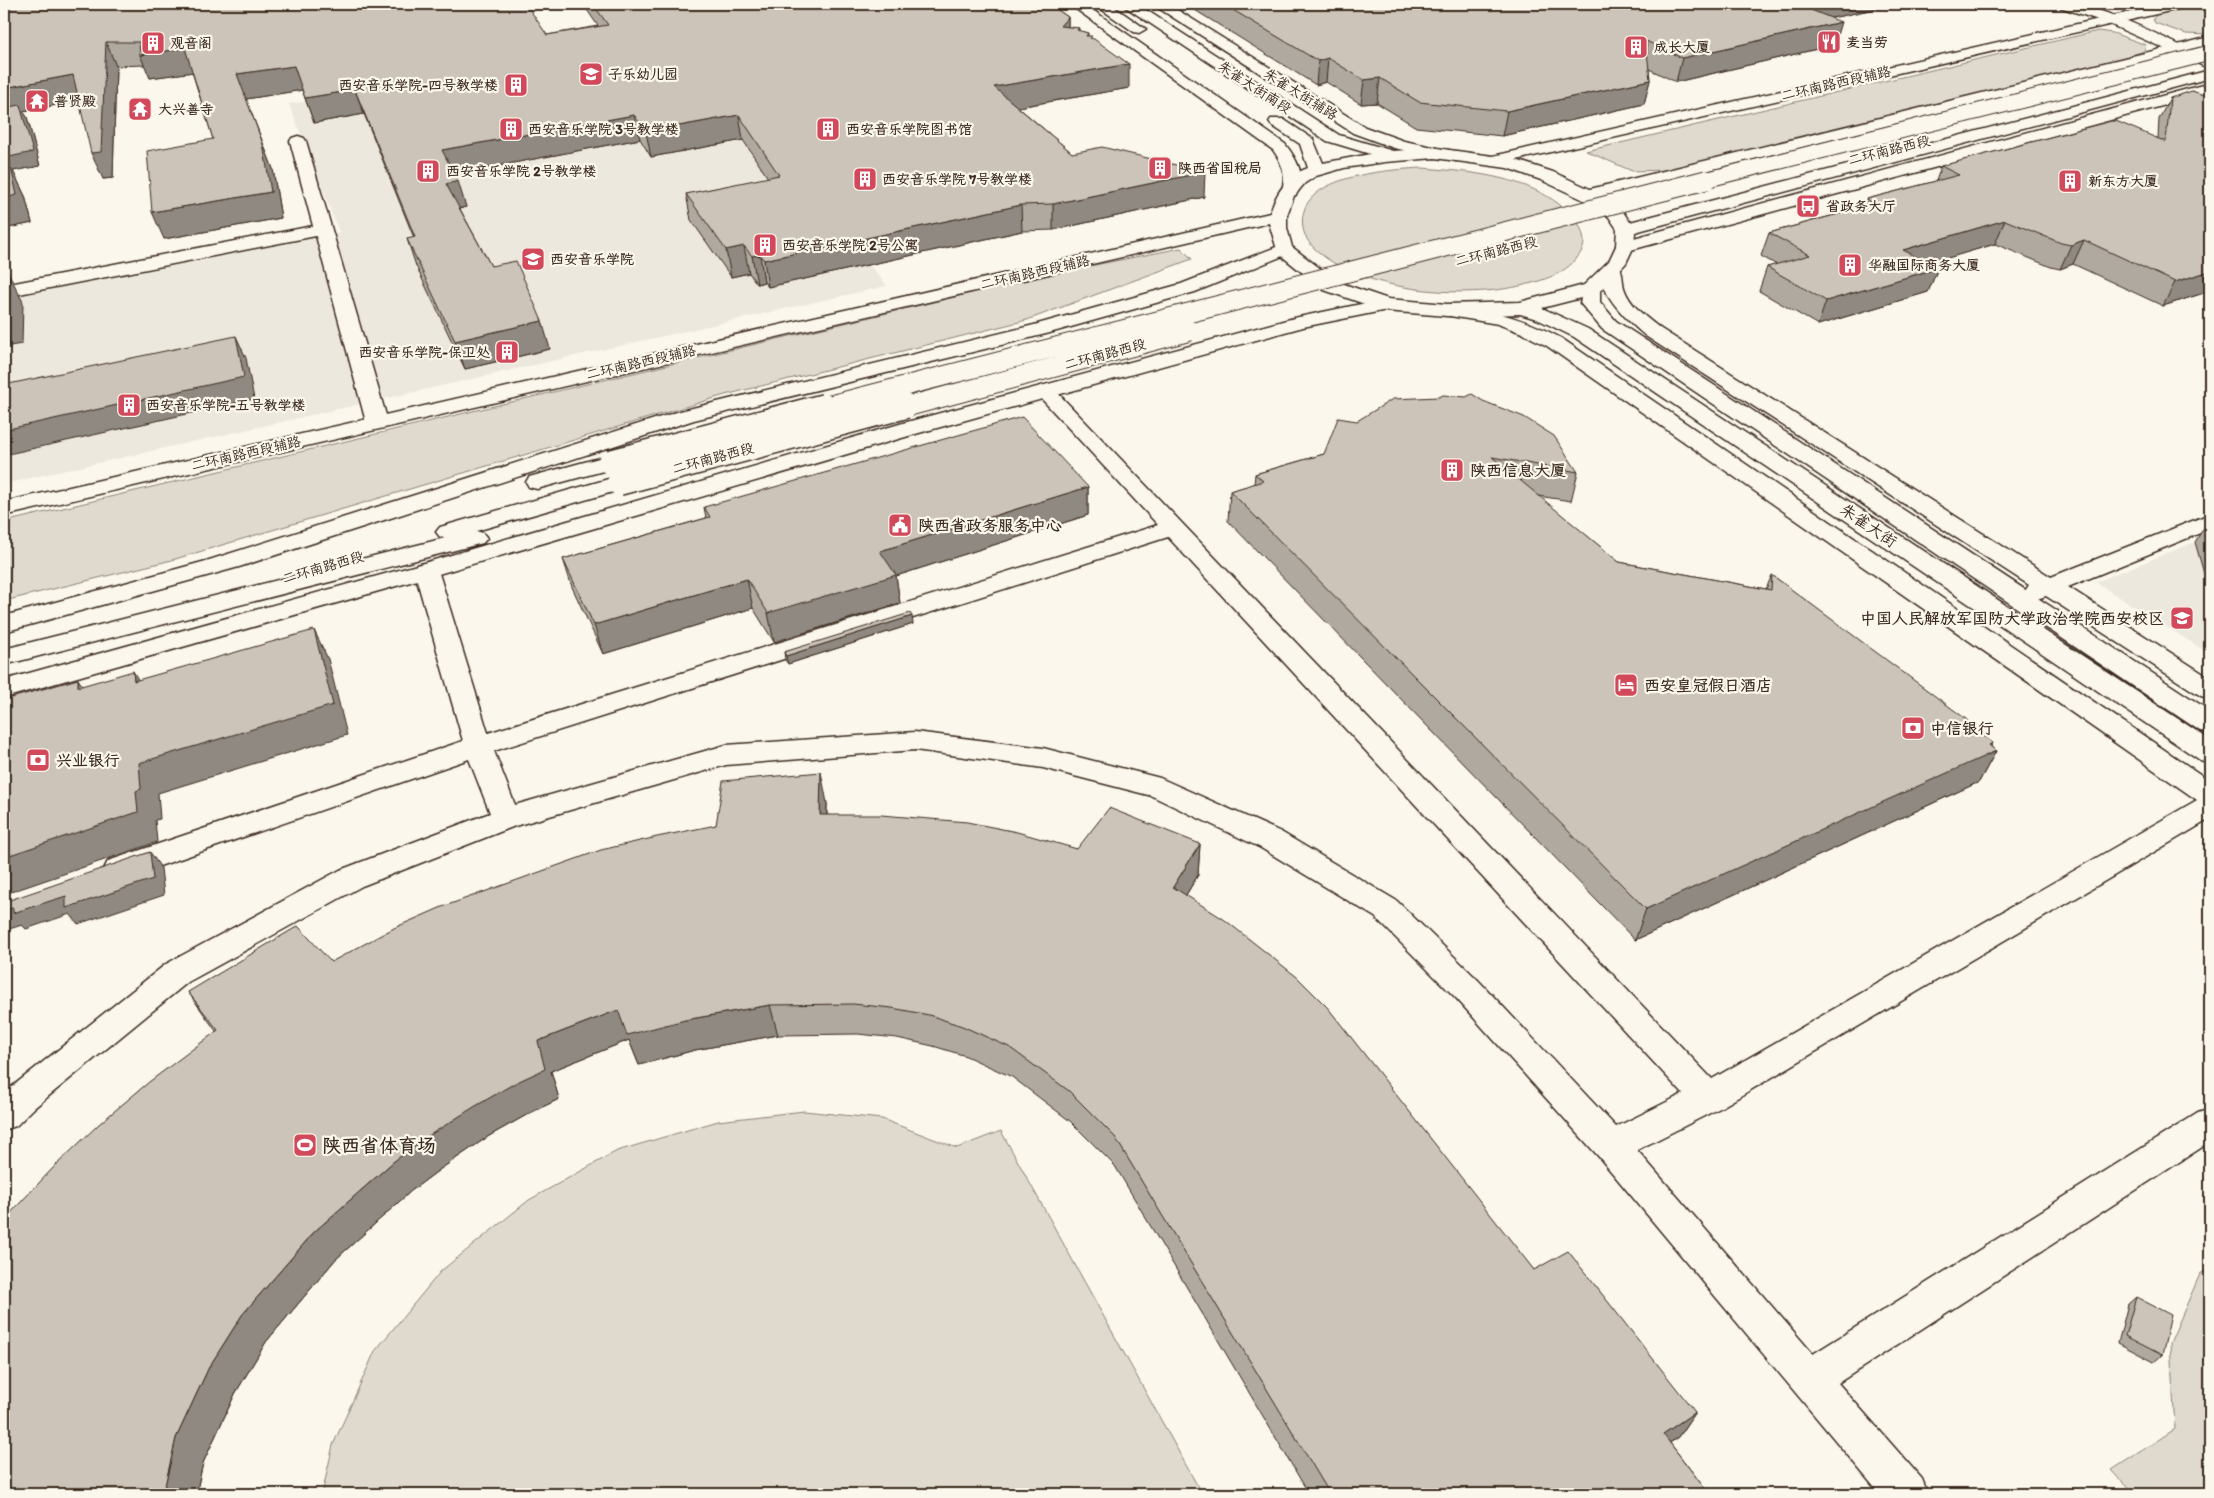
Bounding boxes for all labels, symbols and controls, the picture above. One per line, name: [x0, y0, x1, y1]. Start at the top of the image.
restaurant icon: 麦当劳: [1816, 29, 1842, 55]
building icon: 观音阁: [140, 30, 166, 56]
building icon: 成长大厦: [1623, 34, 1649, 60]
place label: 麦当劳: [1846, 34, 1888, 51]
place label: 观音阁: [170, 35, 212, 52]
place label: 成长大厦: [1654, 39, 1710, 56]
street label: 朱雀大街南段: [1215, 57, 1295, 117]
school or university icon: 子乐幼儿园: [578, 61, 604, 87]
street label: 二环南路西段辅路: [1780, 63, 1893, 104]
street label: 朱雀大街辅路: [1261, 65, 1341, 124]
place label: 子乐幼儿园: [608, 66, 678, 83]
building icon: 西安音乐学院-四号教学楼: [503, 72, 529, 98]
place label: 西安音乐学院-四号教学楼: [338, 77, 498, 94]
temple icon: 普贤殿: [24, 88, 50, 114]
place label: 普贤殿: [54, 93, 96, 110]
temple icon: 大兴善寺: [127, 96, 153, 122]
place label: 大兴善寺: [158, 101, 214, 118]
building icon: 西安音乐学院 3号教学楼: [498, 116, 524, 142]
building icon: 西安音乐学院图书馆: [815, 116, 841, 142]
place label: 西安音乐学院 3号教学楼: [528, 121, 679, 138]
place label: 西安音乐学院图书馆: [846, 121, 972, 138]
street label: 二环南路西段: [1846, 132, 1932, 169]
building icon: 陕西省国税局: [1147, 155, 1173, 181]
building icon: 西安音乐学院 2号教学楼: [415, 158, 441, 184]
place label: 陕西省国税局: [1178, 160, 1262, 177]
place label: 西安音乐学院 2号教学楼: [446, 163, 597, 180]
building icon: 西安音乐学院 7号教学楼: [852, 166, 878, 192]
building icon: 新东方大厦: [2057, 168, 2083, 194]
place label: 西安音乐学院 7号教学楼: [882, 171, 1032, 188]
place label: 新东方大厦: [2088, 173, 2158, 190]
bus stop icon: 省政务大厅: [1795, 193, 1821, 219]
place label: 省政务大厅: [1826, 198, 1896, 215]
building icon: 西安音乐学院 2号公寓: [752, 232, 778, 258]
street label: 二环南路西段: [1453, 233, 1539, 270]
place label: 西安音乐学院 2号公寓: [782, 237, 919, 254]
school or university icon: 西安音乐学院: [520, 246, 546, 272]
place label: 西安音乐学院: [550, 251, 634, 268]
street label: 二环南路西段辅路: [979, 252, 1092, 293]
building icon: 华融国际商务大厦: [1837, 252, 1863, 278]
place label: 华融国际商务大厦: [1868, 257, 1980, 274]
street label: 二环南路西段: [1062, 335, 1148, 374]
building icon: 西安音乐学院-保卫处: [494, 339, 520, 365]
street label: 二环南路西段辅路: [585, 342, 698, 383]
place label: 西安音乐学院-保卫处: [358, 344, 490, 361]
building icon: 西安音乐学院-五号教学楼: [116, 392, 142, 418]
place label: 西安音乐学院-五号教学楼: [146, 397, 306, 414]
street label: 二环南路西段辅路: [190, 433, 303, 474]
street label: 二环南路西段: [670, 439, 756, 478]
building icon: 陕西信息大厦: [1439, 457, 1465, 483]
place label: 陕西信息大厦: [1470, 461, 1566, 480]
street label: 朱雀大街: [1837, 500, 1901, 551]
public building icon: 陕西省政务服务中心: [887, 512, 913, 538]
place label: 陕西省政务服务中心: [918, 516, 1062, 535]
street label: 二环南路西段: [280, 548, 366, 587]
school or university icon: 中国人民解放军国防大学政治学院西安校区: [2169, 605, 2195, 631]
place label: 中国人民解放军国防大学政治学院西安校区: [1860, 609, 2164, 628]
hotel icon: 西安皇冠假日酒店: [1613, 672, 1639, 698]
place label: 西安皇冠假日酒店: [1644, 676, 1772, 695]
bank icon: 中信银行: [1900, 715, 1926, 741]
place label: 中信银行: [1930, 719, 1994, 738]
bank icon: 兴业银行: [25, 747, 51, 773]
place label: 兴业银行: [56, 751, 120, 770]
sports icon: 陕西省体育场: [292, 1132, 318, 1158]
place label: 陕西省体育场: [322, 1134, 436, 1157]

